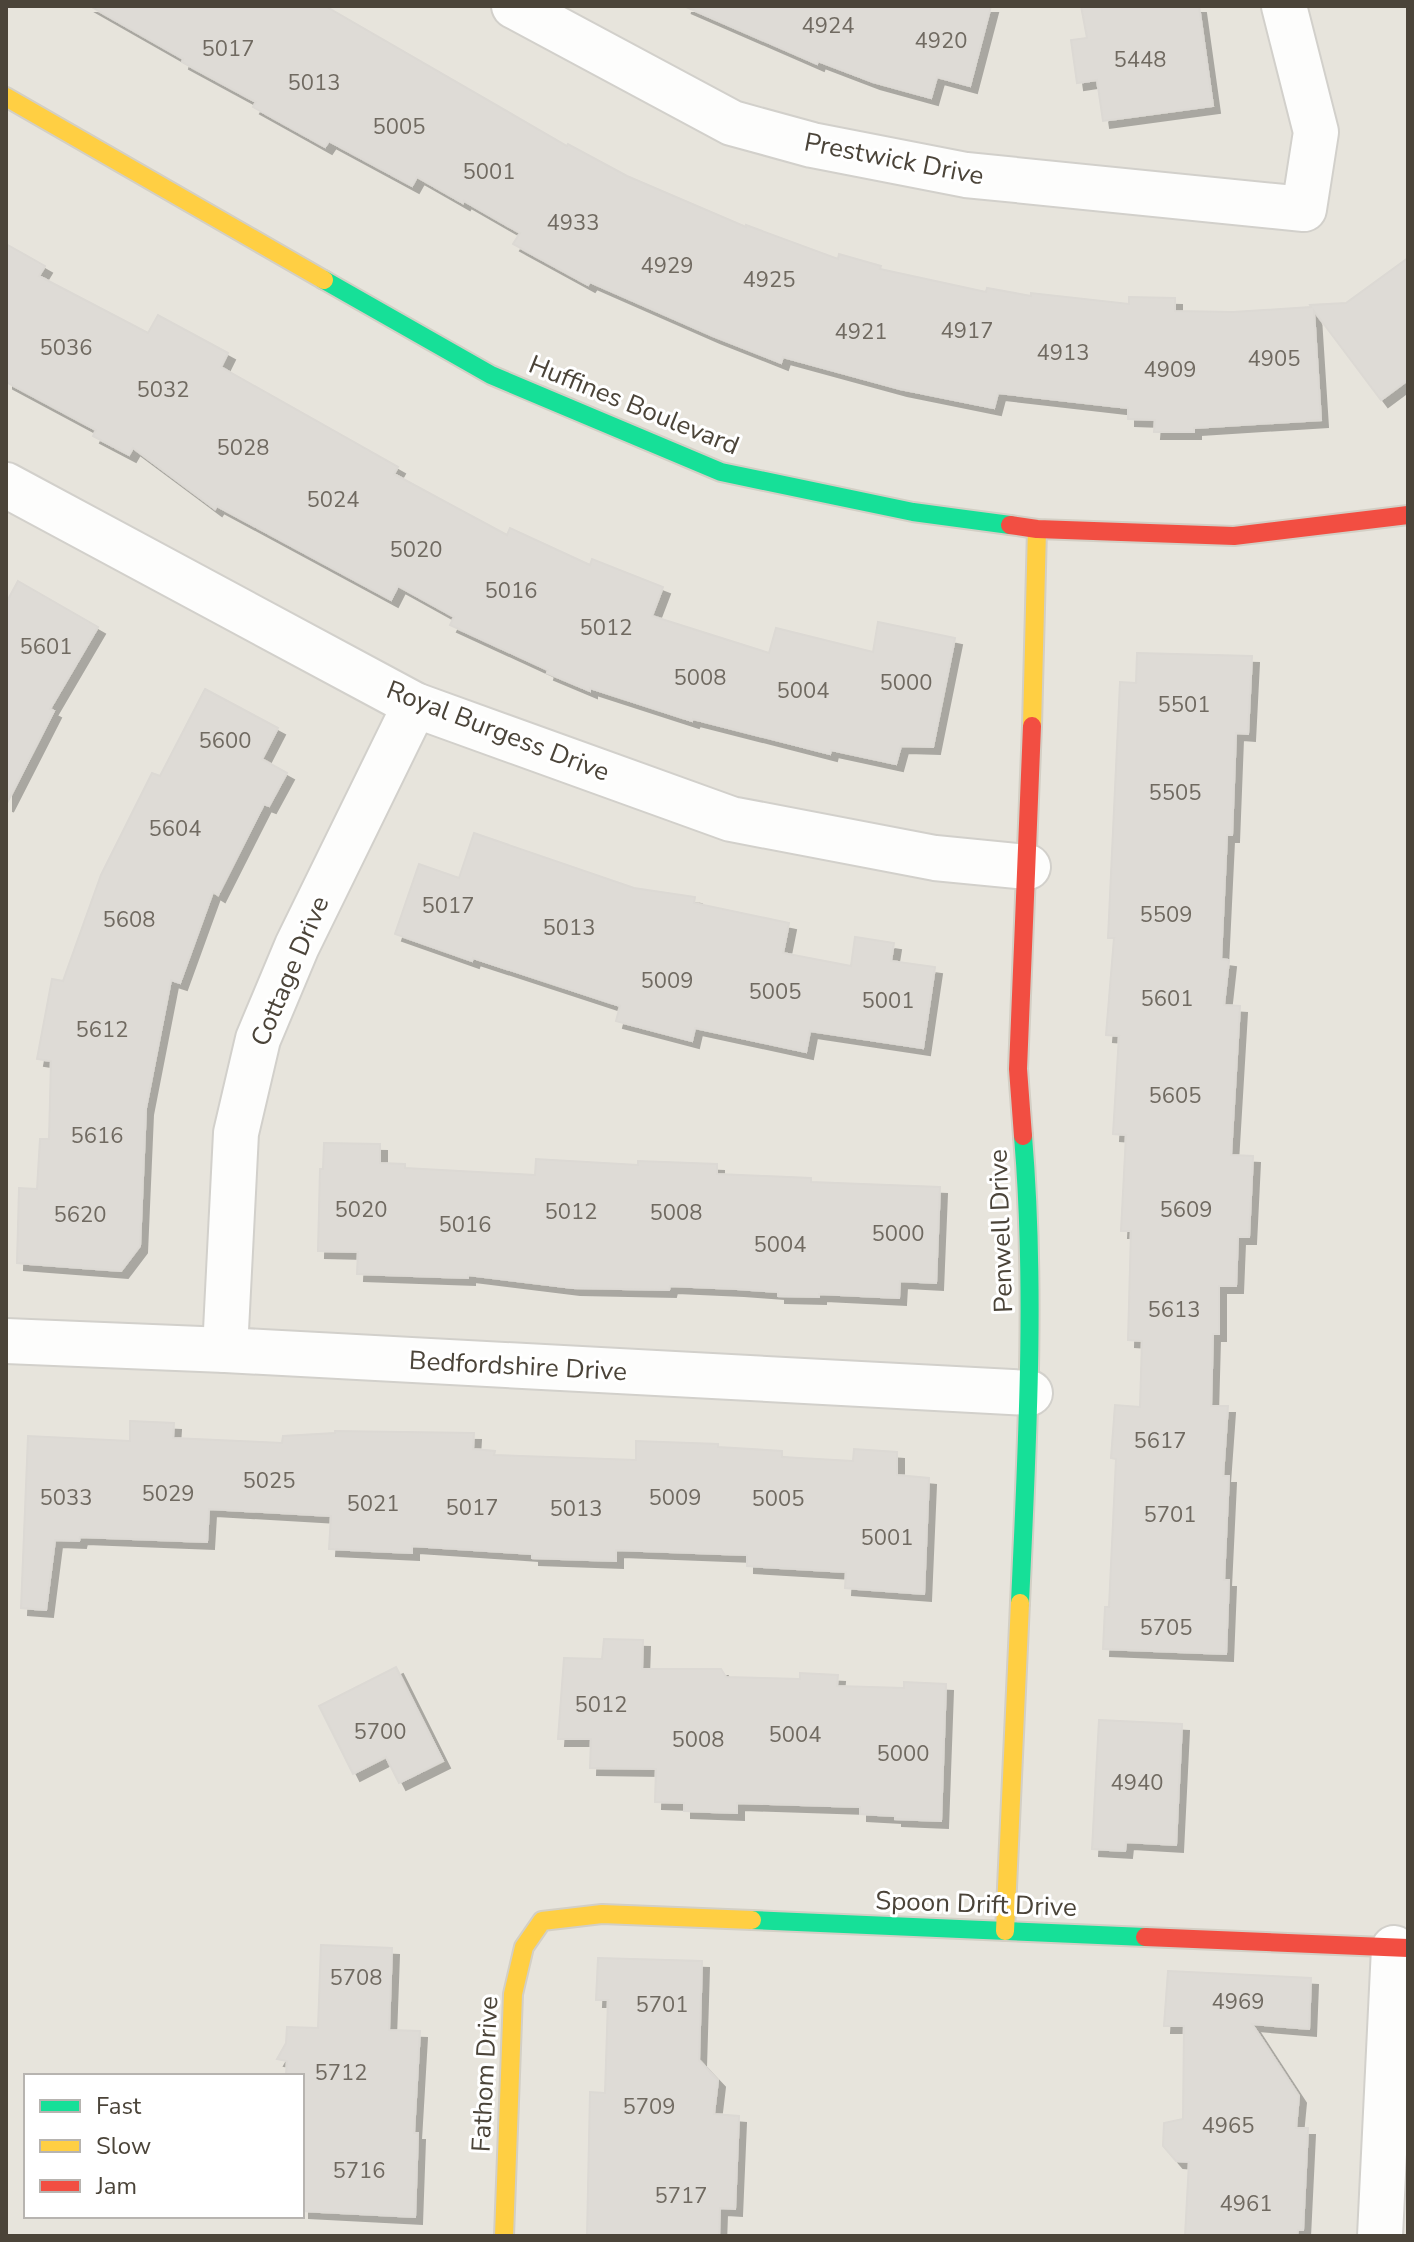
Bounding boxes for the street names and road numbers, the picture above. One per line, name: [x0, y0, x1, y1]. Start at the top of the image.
street label: Prestwick Drive: [801, 124, 987, 194]
street label: Huffines Boulevard: [524, 347, 744, 463]
street label: Royal Burgess Drive: [381, 672, 615, 790]
street label: Cottage Drive: [243, 891, 337, 1051]
street label: Penwell Drive: [981, 1149, 1021, 1313]
street label: Bedfordshire Drive: [408, 1343, 628, 1389]
street label: Spoon Drift Drive: [875, 1883, 1077, 1925]
street label: Fathom Drive: [463, 1995, 507, 2153]

